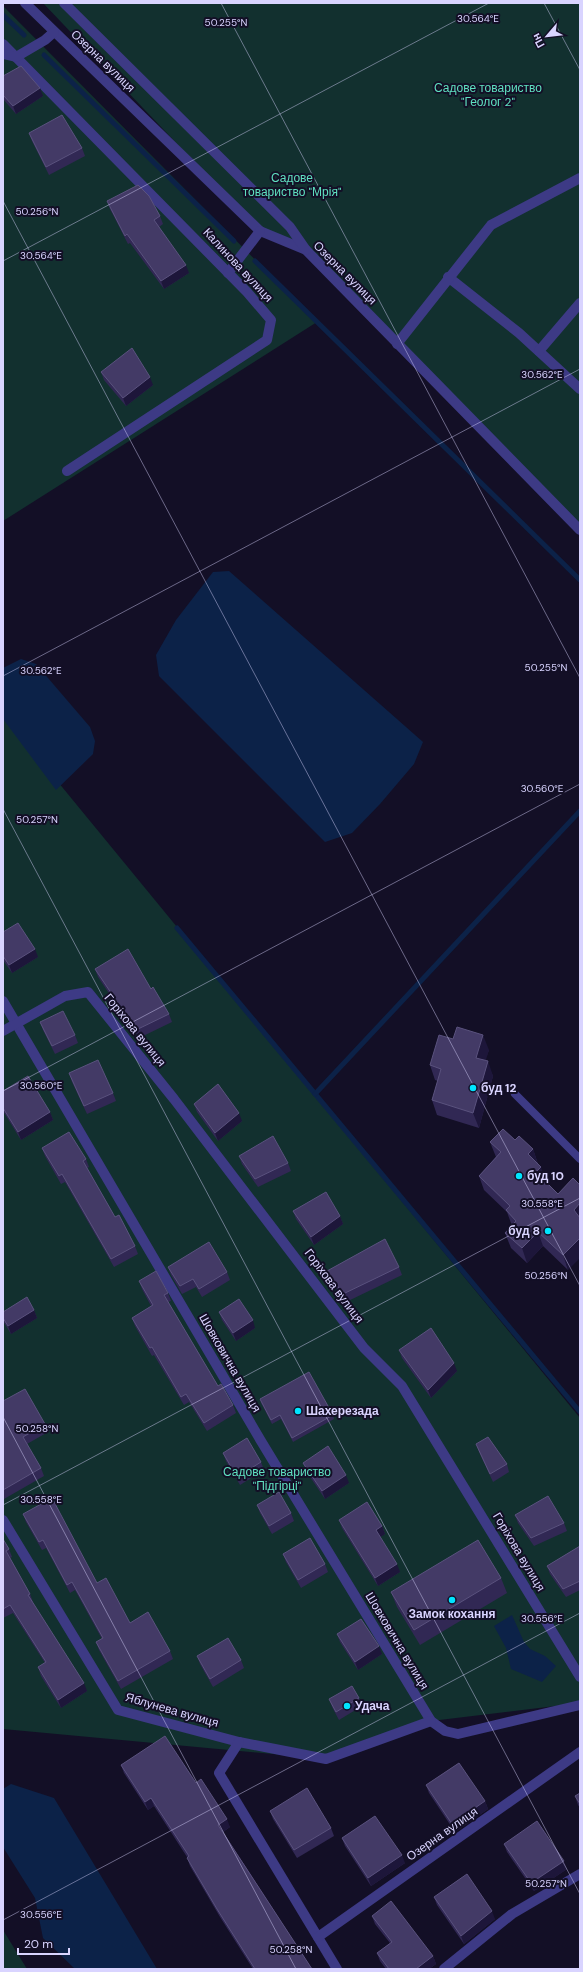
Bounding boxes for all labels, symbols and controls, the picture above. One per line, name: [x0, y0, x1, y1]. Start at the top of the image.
text: 30.564°E: [457, 12, 499, 25]
text: 50.255°N: [205, 16, 247, 29]
north arrow: [527, 16, 567, 56]
street label: Озерна вулиця: [67, 26, 139, 96]
text: Пн: [529, 31, 548, 50]
park label: Садове товариство "Геолог 2": [434, 80, 542, 110]
park label: Садове товариство "Мрія": [243, 170, 342, 200]
text: 50.256°N: [16, 205, 59, 218]
street label: Калинова вулиця: [200, 225, 276, 305]
street label: Озерна вулиця: [310, 238, 380, 308]
text: 30.564°E: [20, 249, 62, 262]
text: 30.562°E: [521, 368, 563, 381]
text: 50.255°N: [525, 661, 567, 674]
text: 30.562°E: [20, 664, 62, 677]
text: 30.560°E: [521, 782, 564, 795]
text: 50.257°N: [16, 813, 58, 826]
street label: Горіхова вулиця: [101, 990, 169, 1070]
text: 30.560°E: [20, 1079, 63, 1092]
place label: буд 12: [481, 1080, 516, 1096]
marker: буд 12: [468, 1083, 478, 1093]
place label: буд 10: [527, 1168, 564, 1184]
marker: буд 10: [514, 1171, 524, 1181]
text: 30.558°E: [521, 1197, 563, 1210]
place label: буд 8: [508, 1223, 540, 1239]
marker: буд 8: [543, 1226, 553, 1236]
street label: Горіхова вулиця: [301, 1246, 367, 1326]
text: 50.256°N: [525, 1269, 568, 1282]
street label: Шовковична вулиця: [195, 1311, 265, 1415]
place label: Шахерезада: [306, 1403, 379, 1419]
marker: Шахерезада: [293, 1406, 303, 1416]
text: 50.258°N: [16, 1422, 58, 1435]
park label: Садове товариство "Підгірці": [223, 1464, 331, 1494]
text: 30.558°E: [20, 1493, 62, 1506]
street label: Горіхова вулиця: [489, 1510, 549, 1594]
street label: Шовковична вулиця: [362, 1589, 432, 1693]
marker: Замок кохання: [447, 1595, 457, 1605]
place label: Замок кохання: [409, 1606, 495, 1622]
text: 30.556°E: [521, 1612, 563, 1625]
street label: Яблунева вулиця: [123, 1689, 221, 1731]
place label: Удача: [355, 1698, 390, 1714]
marker: Удача: [342, 1701, 352, 1711]
street label: Озерна вулиця: [403, 1804, 481, 1864]
text: 50.257°N: [525, 1877, 567, 1890]
text: 30.556°E: [20, 1908, 62, 1921]
scale bar: [18, 1930, 69, 1956]
text: 20 m: [24, 1936, 53, 1952]
text: 50.258°N: [270, 1943, 312, 1956]

